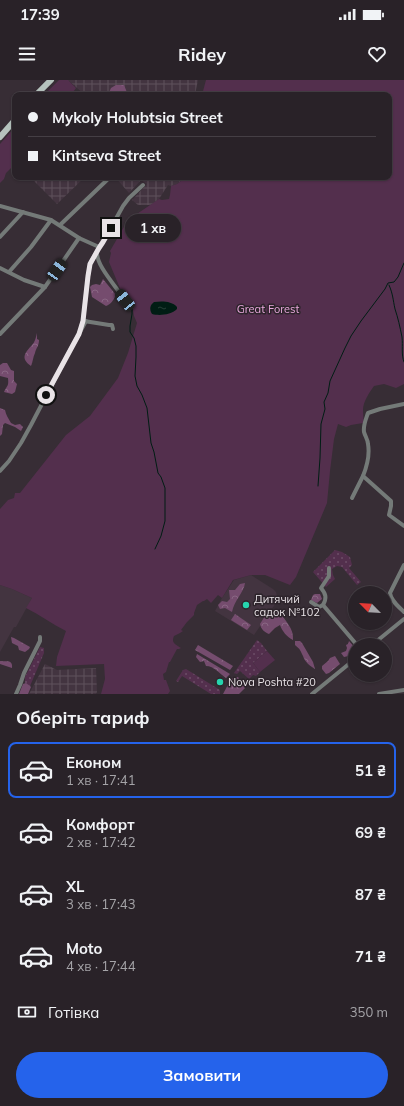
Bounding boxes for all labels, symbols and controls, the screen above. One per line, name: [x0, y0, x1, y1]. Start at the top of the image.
text: 17:39: [20, 5, 60, 24]
icon: menu: [16, 43, 38, 65]
text: Ridey: [178, 43, 226, 66]
icon: heart: [366, 43, 388, 65]
text: Mykoly Holubtsia Street: [52, 108, 223, 127]
text: Kintseva Street: [52, 146, 161, 165]
callout: 1 хв: [125, 214, 181, 242]
route end: [102, 219, 120, 237]
text: 1 хв: [140, 220, 166, 236]
car: [45, 257, 69, 283]
car: [113, 287, 137, 313]
park label: Great Forest: [237, 302, 299, 316]
route start: [37, 386, 55, 404]
north arrow: [348, 586, 392, 630]
map controls: [348, 586, 392, 682]
place label: Дитячий садок №102: [254, 592, 320, 619]
marker: Дитячий садок №102: [241, 600, 251, 610]
button: layers: [348, 638, 392, 682]
place label: Nova Poshta #20: [228, 675, 316, 689]
marker: Nova Poshta #20: [215, 677, 225, 687]
text: Оберіть тариф: [16, 706, 149, 729]
icon: car: [18, 752, 54, 788]
text: Економ: [66, 753, 121, 772]
text: 51 ₴: [355, 761, 386, 780]
text: 1 хв · 17:41: [66, 772, 135, 788]
icon: car: [18, 814, 54, 850]
text: Комфорт: [66, 815, 135, 834]
text: 69 ₴: [355, 823, 386, 842]
text: 2 хв · 17:42: [66, 834, 135, 850]
icon: car: [18, 876, 54, 912]
text: XL: [66, 877, 84, 896]
text: 87 ₴: [355, 885, 386, 904]
text: 3 хв · 17:43: [66, 896, 135, 912]
icon: car: [18, 938, 54, 974]
text: Moto: [66, 939, 102, 958]
text: 71 ₴: [355, 947, 386, 966]
text: 4 хв · 17:44: [66, 958, 135, 974]
icon: cash: [16, 1001, 38, 1023]
text: Готівка: [48, 1003, 99, 1022]
text: 350 m: [350, 1004, 388, 1020]
button: Замовити: [16, 1052, 388, 1098]

